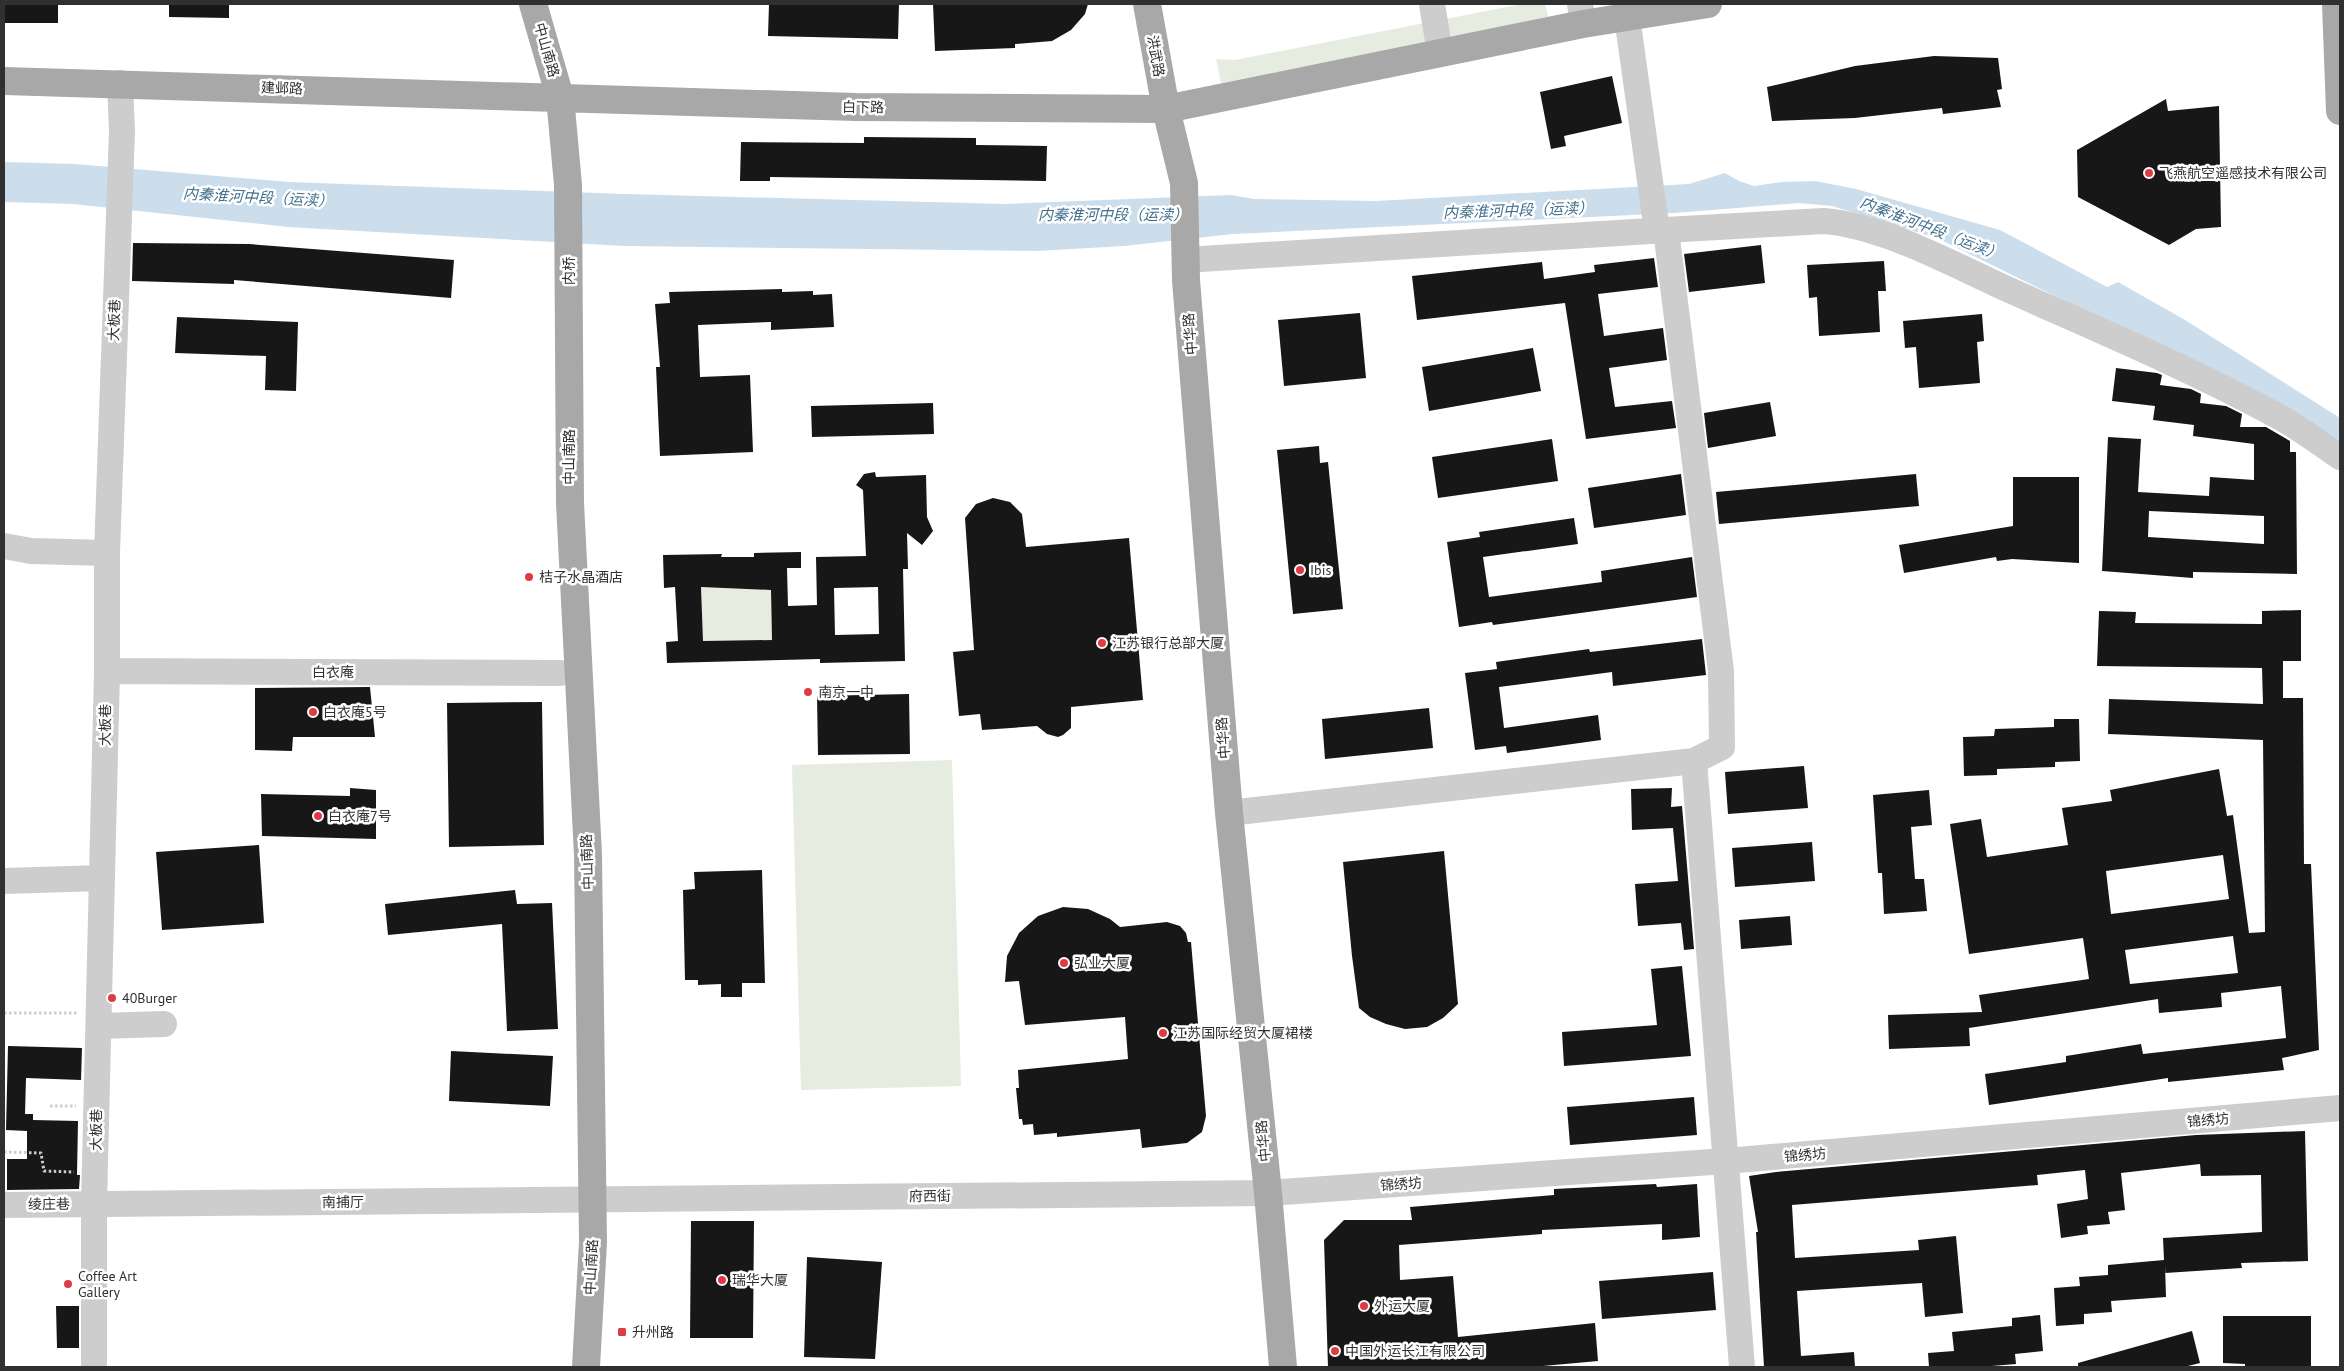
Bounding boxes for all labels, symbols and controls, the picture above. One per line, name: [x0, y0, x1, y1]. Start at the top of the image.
street label: 中山南路: [531, 21, 563, 79]
street label: 洪武路: [1143, 34, 1169, 78]
street label: 建邺路: [261, 78, 303, 98]
street label: 白下路: [842, 98, 884, 116]
place label: 飞燕航空遥感技术有限公司: [2159, 164, 2327, 182]
marker: 飞燕航空遥感技术有限公司: [2143, 167, 2155, 179]
water label: 内秦淮河中段（运渎）: [183, 184, 333, 210]
water label: 内秦淮河中段（运渎）: [1858, 192, 2004, 264]
water label: 内秦淮河中段（运渎）: [1443, 198, 1593, 222]
water label: 内秦淮河中段（运渎）: [1038, 205, 1188, 224]
street label: 内桥: [560, 257, 578, 285]
street label: 大板巷: [104, 299, 124, 341]
street label: 中华路: [1179, 312, 1201, 356]
street label: 中山南路: [560, 429, 578, 485]
place label: Ibis: [1310, 561, 1331, 579]
marker: Ibis: [1294, 564, 1306, 576]
place label: 桔子水晶酒店: [539, 568, 623, 586]
marker: 桔子水晶酒店: [523, 571, 535, 583]
place label: 江苏银行总部大厦: [1112, 634, 1224, 652]
marker: 江苏银行总部大厦: [1096, 637, 1108, 649]
street label: 白衣庵: [312, 663, 354, 681]
place label: 南京一中: [818, 683, 874, 701]
marker: 南京一中: [802, 686, 814, 698]
place label: 白衣庵5号: [323, 703, 387, 721]
street label: 大板巷: [96, 704, 114, 746]
marker: 白衣庵5号: [307, 706, 319, 718]
street label: 中华路: [1212, 716, 1234, 760]
place label: 白衣庵7号: [328, 807, 392, 825]
marker: 白衣庵7号: [312, 810, 324, 822]
street label: 中山南路: [577, 834, 597, 890]
place label: 弘业大厦: [1074, 954, 1130, 972]
marker: 弘业大厦: [1058, 957, 1070, 969]
place label: 40Burger: [122, 989, 177, 1007]
marker: 40Burger: [106, 992, 118, 1004]
place label: 江苏国际经贸大厦裙楼: [1173, 1024, 1313, 1042]
marker: 江苏国际经贸大厦裙楼: [1157, 1027, 1169, 1039]
street label: 大板巷: [87, 1109, 105, 1151]
street label: 锦绣坊: [2186, 1109, 2230, 1131]
street label: 中华路: [1252, 1119, 1274, 1163]
street label: 锦绣坊: [1783, 1144, 1827, 1166]
street label: 锦绣坊: [1379, 1174, 1423, 1194]
street label: 府西街: [909, 1187, 951, 1205]
street label: 南捕厅: [322, 1193, 364, 1211]
street label: 绫庄巷: [28, 1195, 70, 1213]
street label: 中山南路: [581, 1239, 601, 1295]
place label: Coffee Art Gallery: [78, 1267, 137, 1301]
place label: 瑞华大厦: [732, 1271, 788, 1289]
marker: 瑞华大厦: [716, 1274, 728, 1286]
marker: Coffee Art Gallery: [62, 1278, 74, 1290]
place label: 外运大厦: [1374, 1297, 1430, 1315]
marker: 外运大厦: [1358, 1300, 1370, 1312]
place label: 升州路: [632, 1323, 674, 1341]
marker: 升州路: [616, 1326, 628, 1338]
place label: 中国外运长江有限公司: [1345, 1342, 1485, 1360]
marker: 中国外运长江有限公司: [1329, 1345, 1341, 1357]

